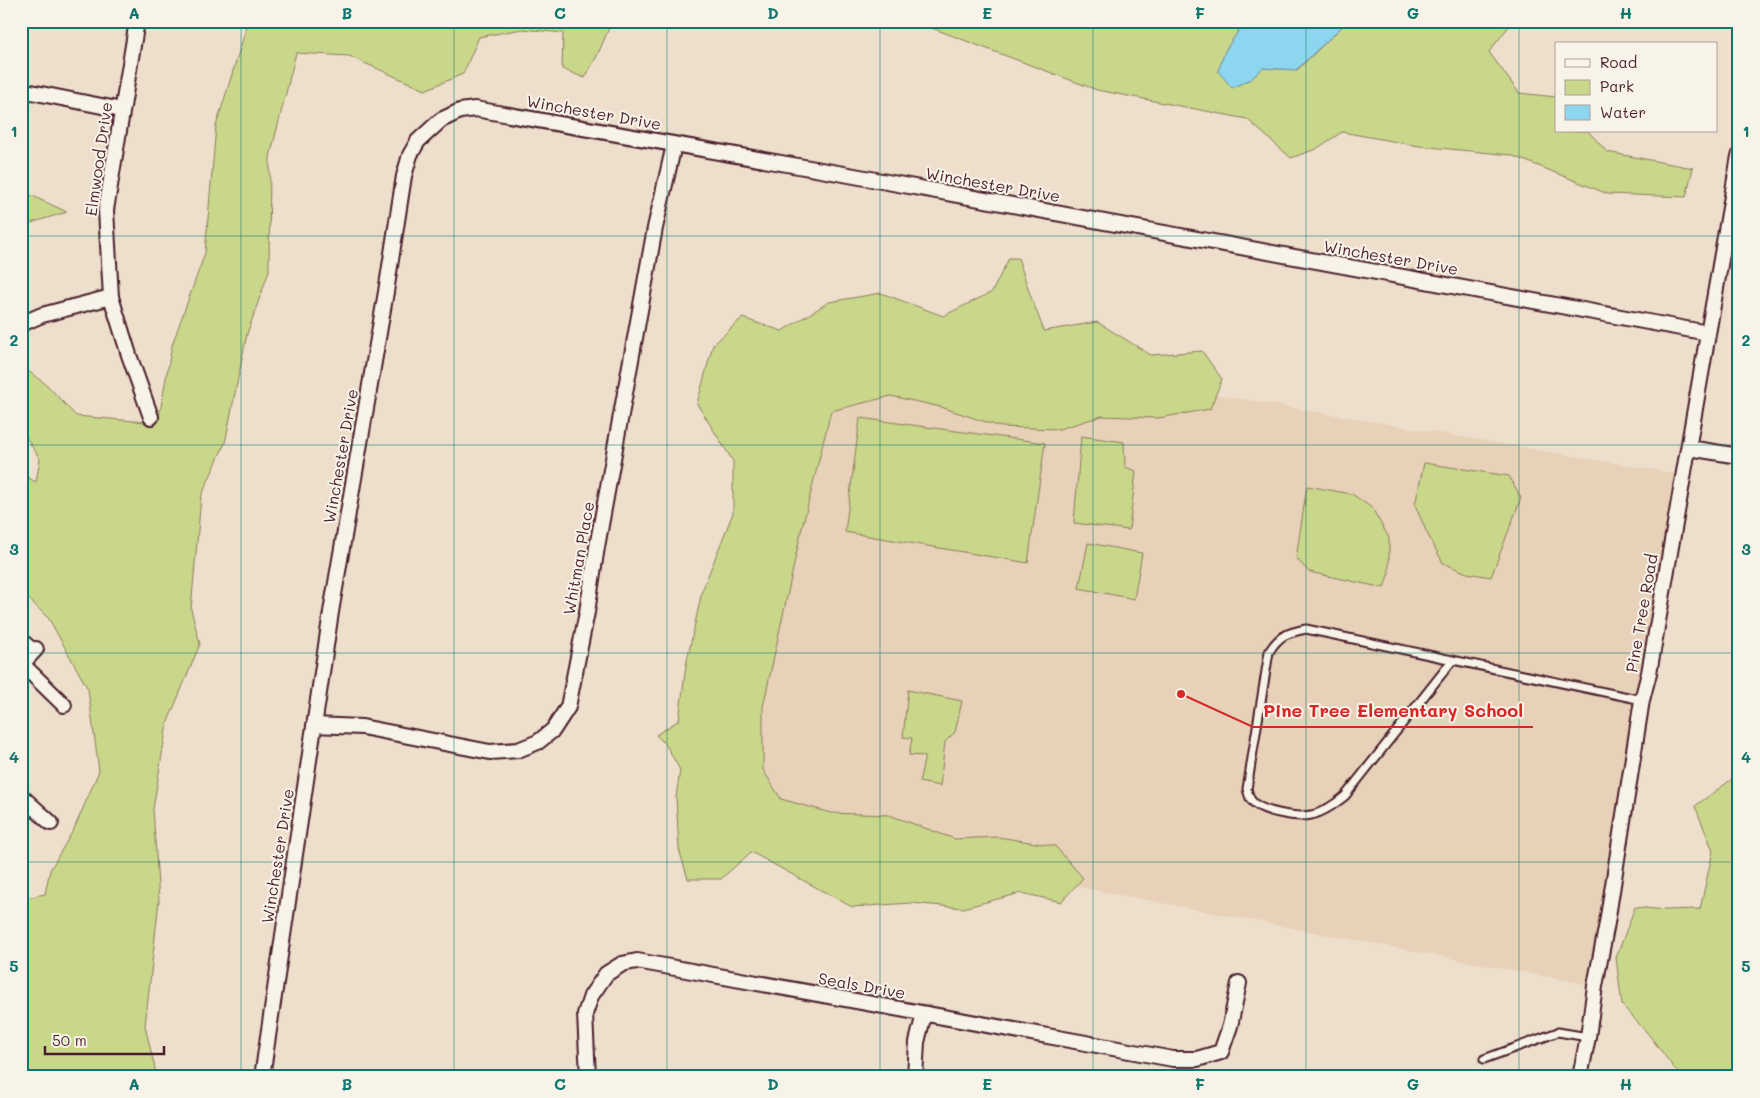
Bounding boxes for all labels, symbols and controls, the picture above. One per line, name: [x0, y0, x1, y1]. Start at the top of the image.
text: A: [128, 2, 140, 23]
text: B: [342, 2, 352, 23]
text: C: [554, 2, 566, 23]
text: D: [767, 2, 779, 23]
text: E: [982, 2, 992, 23]
text: F: [1195, 2, 1205, 23]
text: G: [1407, 2, 1419, 23]
text: H: [1620, 2, 1632, 23]
legend: [1555, 42, 1718, 132]
text: Road: [1600, 52, 1637, 72]
text: Park: [1600, 76, 1634, 96]
street label: Winchester Drive: [525, 90, 663, 134]
street label: Elmwood Drive: [80, 101, 116, 217]
text: Water: [1600, 102, 1646, 122]
text: 1: [10, 120, 18, 141]
text: 1: [1742, 120, 1750, 141]
street label: Winchester Drive: [924, 162, 1062, 206]
street label: Winchester Drive: [1322, 235, 1460, 279]
text: 2: [10, 329, 19, 350]
text: 2: [1742, 329, 1751, 350]
street label: Winchester Drive: [318, 387, 362, 525]
street label: Whitman Place: [558, 500, 598, 616]
text: 3: [9, 538, 19, 559]
text: 3: [1741, 538, 1751, 559]
street label: Pine Tree Road: [1620, 552, 1662, 674]
callout: Pine Tree Elementary School: [1253, 694, 1533, 727]
text: Pine Tree Elementary School: [1263, 698, 1523, 722]
text: 4: [9, 746, 19, 767]
text: 4: [1741, 746, 1751, 767]
street label: Winchester Drive: [256, 787, 298, 925]
text: 5: [9, 955, 19, 976]
text: 5: [1741, 955, 1751, 976]
street label: Seals Drive: [817, 967, 907, 1003]
scale bar: [45, 1023, 164, 1055]
text: 50 m: [52, 1030, 87, 1050]
text: A: [128, 1073, 140, 1094]
text: B: [342, 1073, 352, 1094]
text: C: [554, 1073, 566, 1094]
text: D: [767, 1073, 779, 1094]
text: E: [982, 1073, 992, 1094]
text: F: [1195, 1073, 1205, 1094]
text: G: [1407, 1073, 1419, 1094]
text: H: [1620, 1073, 1632, 1094]

